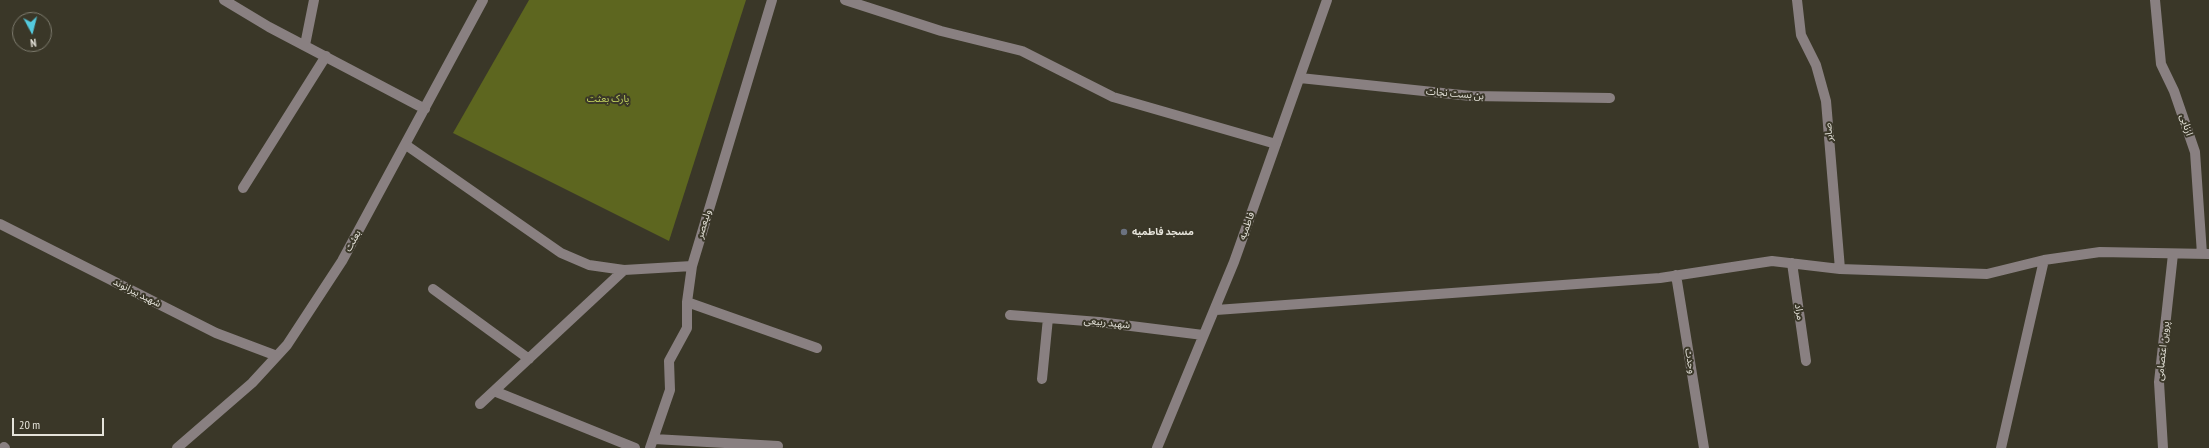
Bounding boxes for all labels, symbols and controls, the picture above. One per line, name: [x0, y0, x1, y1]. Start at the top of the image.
north arrow: [12, 12, 52, 52]
text: N: [30, 36, 37, 50]
street label: بن بست نجات: [1425, 85, 1485, 103]
park label: پارک بعثت: [587, 93, 629, 105]
street label: ازنایی: [2177, 113, 2195, 137]
street label: صابر: [1822, 122, 1836, 142]
street label: ولیعصر: [694, 208, 714, 240]
street label: فاطمیه: [1236, 211, 1258, 241]
place label: مسجد فاطمیه: [1132, 226, 1194, 238]
marker: مسجد فاطمیه: [1119, 227, 1129, 237]
street label: بعثت: [342, 228, 364, 254]
street label: شهید بیرانوند: [111, 276, 163, 310]
street label: مراد: [1792, 303, 1806, 321]
street label: شهید ربیعی: [1083, 315, 1131, 331]
street label: پروین اعتصامی: [2154, 321, 2172, 381]
street label: وحدت: [1682, 347, 1698, 375]
scale bar: [14, 410, 106, 436]
text: 20 m: [19, 417, 40, 432]

